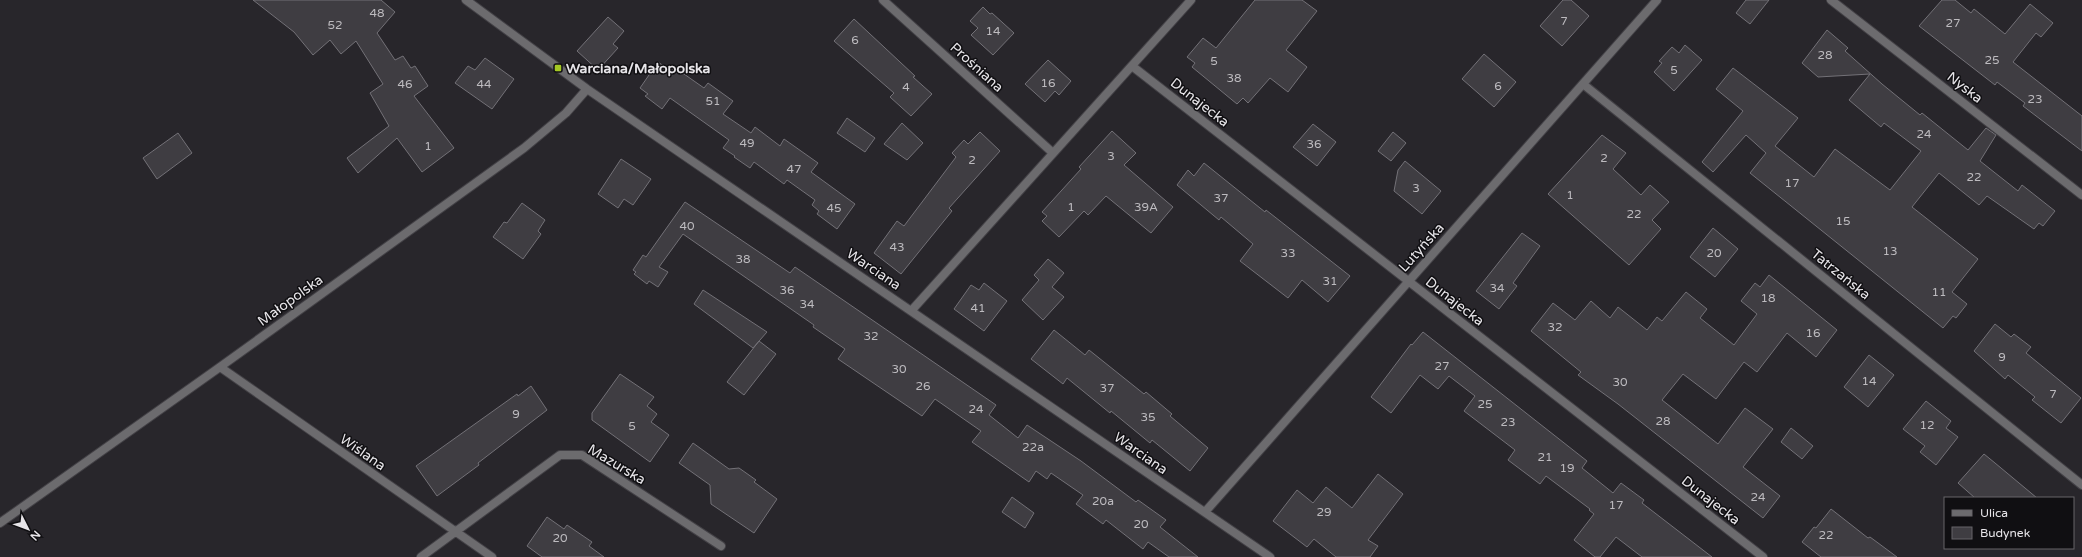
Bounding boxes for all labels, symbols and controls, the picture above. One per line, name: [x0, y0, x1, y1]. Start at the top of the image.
house number: 48: [369, 6, 385, 20]
house number: 7: [1560, 14, 1568, 28]
house number: 27: [1945, 16, 1961, 30]
house number: 52: [327, 18, 343, 32]
house number: 14: [985, 24, 1001, 38]
house number: 6: [851, 33, 859, 47]
street label: Prośniana: [946, 39, 1007, 96]
house number: 28: [1817, 48, 1833, 62]
house number: 25: [1984, 53, 2000, 67]
house number: 5: [1210, 54, 1218, 68]
place label: Warciana/Małopolska: [566, 60, 711, 77]
marker: Warciana/Małopolska: [553, 63, 563, 73]
house number: 5: [1670, 63, 1678, 77]
street label: Nyska: [1943, 68, 1986, 107]
house number: 38: [1226, 71, 1242, 85]
street label: Dunajecka: [1167, 74, 1232, 131]
house number: 16: [1040, 76, 1056, 90]
house number: 46: [397, 77, 413, 91]
house number: 44: [476, 77, 492, 91]
house number: 6: [1494, 79, 1502, 93]
house number: 4: [902, 80, 910, 94]
house number: 23: [2027, 92, 2043, 106]
house number: 51: [705, 94, 721, 108]
house number: 24: [1916, 127, 1932, 141]
house number: 49: [739, 136, 755, 150]
house number: 36: [1306, 137, 1322, 151]
house number: 1: [424, 139, 432, 153]
house number: 3: [1107, 149, 1115, 163]
house number: 2: [1600, 151, 1608, 165]
house number: 2: [968, 153, 976, 167]
house number: 47: [786, 162, 802, 176]
house number: 22: [1966, 170, 1982, 184]
house number: 17: [1784, 176, 1800, 190]
house number: 3: [1412, 181, 1420, 195]
house number: 1: [1566, 188, 1574, 202]
house number: 37: [1213, 191, 1229, 205]
house number: 1: [1067, 200, 1075, 214]
house number: 39A: [1134, 200, 1158, 214]
house number: 45: [826, 201, 842, 215]
house number: 22: [1626, 207, 1642, 221]
house number: 15: [1835, 214, 1851, 228]
house number: 40: [679, 219, 695, 233]
street label: Lutyńska: [1395, 219, 1448, 275]
house number: 43: [889, 240, 905, 254]
house number: 13: [1882, 244, 1898, 258]
street label: Warciana: [843, 245, 904, 294]
street label: Tatrzańska: [1808, 245, 1874, 303]
house number: 33: [1280, 246, 1296, 260]
house number: 20: [1706, 246, 1722, 260]
house number: 38: [735, 252, 751, 266]
street label: Małopolska: [254, 271, 326, 330]
street label: Dunajecka: [1422, 273, 1487, 330]
house number: 31: [1322, 274, 1338, 288]
house number: 34: [1489, 281, 1505, 295]
house number: 36: [779, 283, 795, 297]
house number: 11: [1931, 285, 1947, 299]
house number: 18: [1760, 291, 1776, 305]
house number: 34: [799, 297, 815, 311]
house number: 41: [970, 301, 986, 315]
house number: 32: [1547, 320, 1563, 334]
house number: 16: [1805, 326, 1821, 340]
house number: 32: [863, 329, 879, 343]
house number: 9: [1998, 350, 2006, 364]
house number: 27: [1434, 359, 1450, 373]
house number: 30: [891, 362, 907, 376]
house number: 14: [1861, 374, 1877, 388]
house number: 30: [1612, 375, 1628, 389]
house number: 26: [915, 379, 931, 393]
house number: 37: [1099, 381, 1115, 395]
house number: 7: [2049, 387, 2057, 401]
house number: 25: [1477, 397, 1493, 411]
house number: 24: [968, 402, 984, 416]
house number: 9: [512, 407, 520, 421]
house number: 35: [1140, 410, 1156, 424]
house number: 28: [1655, 414, 1671, 428]
house number: 23: [1500, 415, 1516, 429]
house number: 12: [1919, 418, 1935, 432]
house number: 5: [628, 419, 636, 433]
street label: Warciana: [1111, 429, 1171, 478]
street label: Wiślana: [337, 431, 389, 474]
house number: 22a: [1022, 440, 1044, 454]
street label: Mazurska: [585, 441, 649, 488]
house number: 21: [1537, 450, 1553, 464]
house number: 19: [1559, 461, 1575, 475]
street label: Dunajecka: [1678, 472, 1743, 529]
house number: 24: [1750, 490, 1766, 504]
house number: 20a: [1092, 494, 1114, 508]
legend: [1944, 497, 2074, 549]
house number: 17: [1608, 498, 1624, 512]
house number: 29: [1316, 505, 1332, 519]
text: Ulica: [1980, 506, 2008, 520]
north arrow: [8, 509, 48, 549]
house number: 20: [1133, 517, 1149, 531]
text: Budynek: [1980, 526, 2031, 540]
text: N: [27, 528, 43, 543]
house number: 22: [1818, 528, 1834, 542]
house number: 20: [552, 531, 568, 545]

